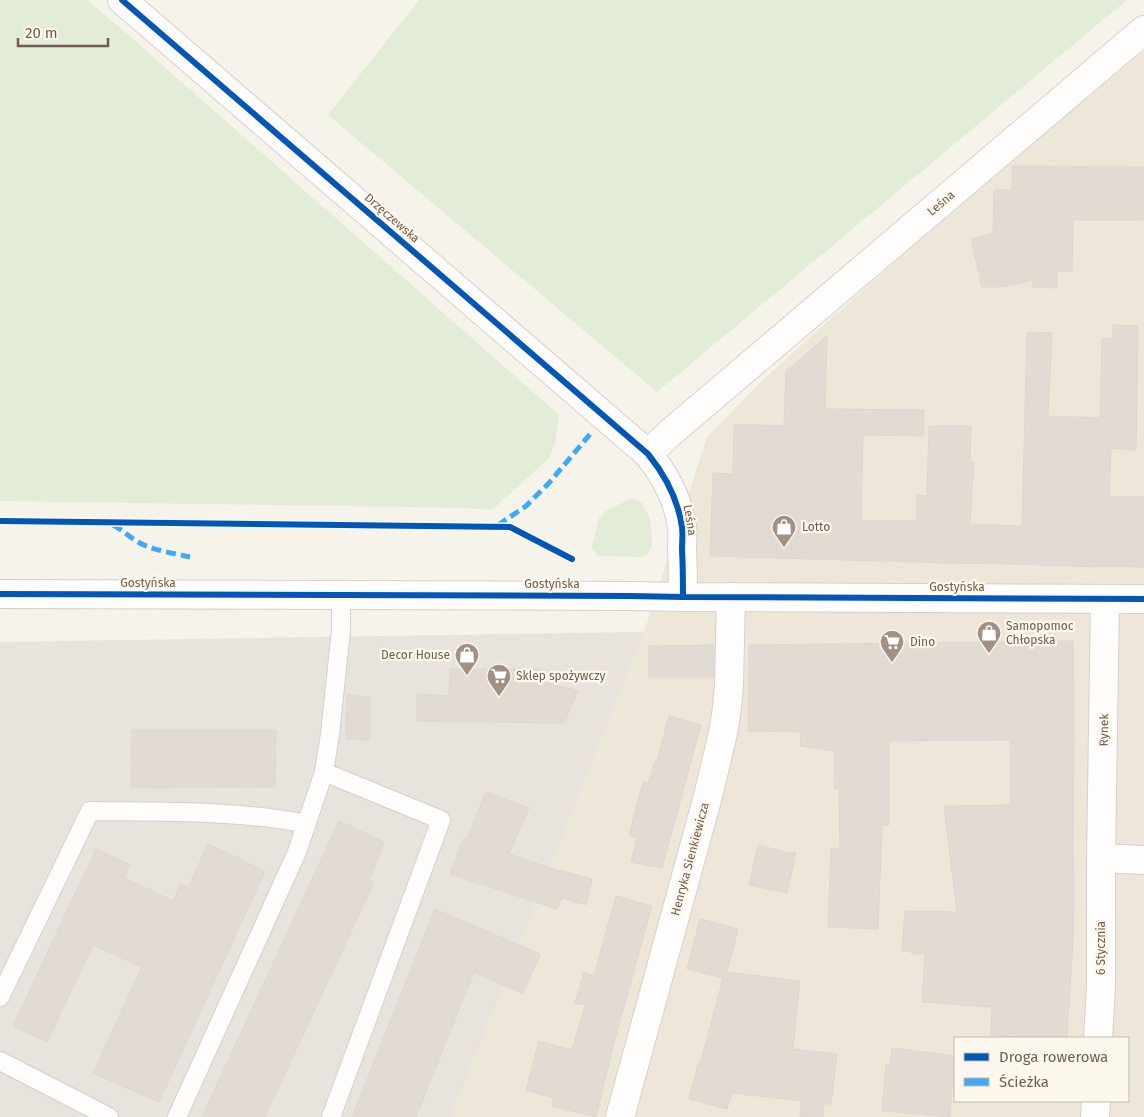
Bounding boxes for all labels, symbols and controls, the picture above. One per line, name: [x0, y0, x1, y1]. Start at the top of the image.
scale bar: [18, 15, 108, 47]
text: 20 m: [25, 24, 58, 42]
street label: Leśna: [924, 188, 958, 218]
street label: Drzęczewska: [362, 190, 422, 246]
street label: Leśna: [681, 503, 699, 537]
shop icon: Lotto: [771, 514, 797, 548]
place label: Lotto: [802, 520, 830, 534]
street label: Gostyńska: [120, 576, 176, 590]
street label: Gostyńska: [524, 577, 580, 591]
street label: Gostyńska: [929, 580, 985, 594]
place label: Samopomoc Chłopska: [1006, 619, 1074, 647]
shop icon: Samopomoc Chłopska: [976, 620, 1002, 654]
supermarket icon: Dino: [879, 629, 905, 663]
place label: Dino: [910, 635, 935, 649]
shop icon: Decor House: [454, 642, 480, 676]
place label: Decor House: [381, 648, 450, 662]
supermarket icon: Sklep spożywczy: [486, 663, 512, 697]
place label: Sklep spożywczy: [516, 669, 605, 683]
street label: Rynek: [1097, 713, 1111, 747]
street label: Henryka Sienkiewicza: [668, 801, 712, 917]
street label: 6 Stycznia: [1094, 921, 1108, 975]
legend: [954, 1037, 1129, 1102]
text: Droga rowerowa: [999, 1048, 1108, 1066]
text: Ścieżka: [999, 1073, 1049, 1091]

